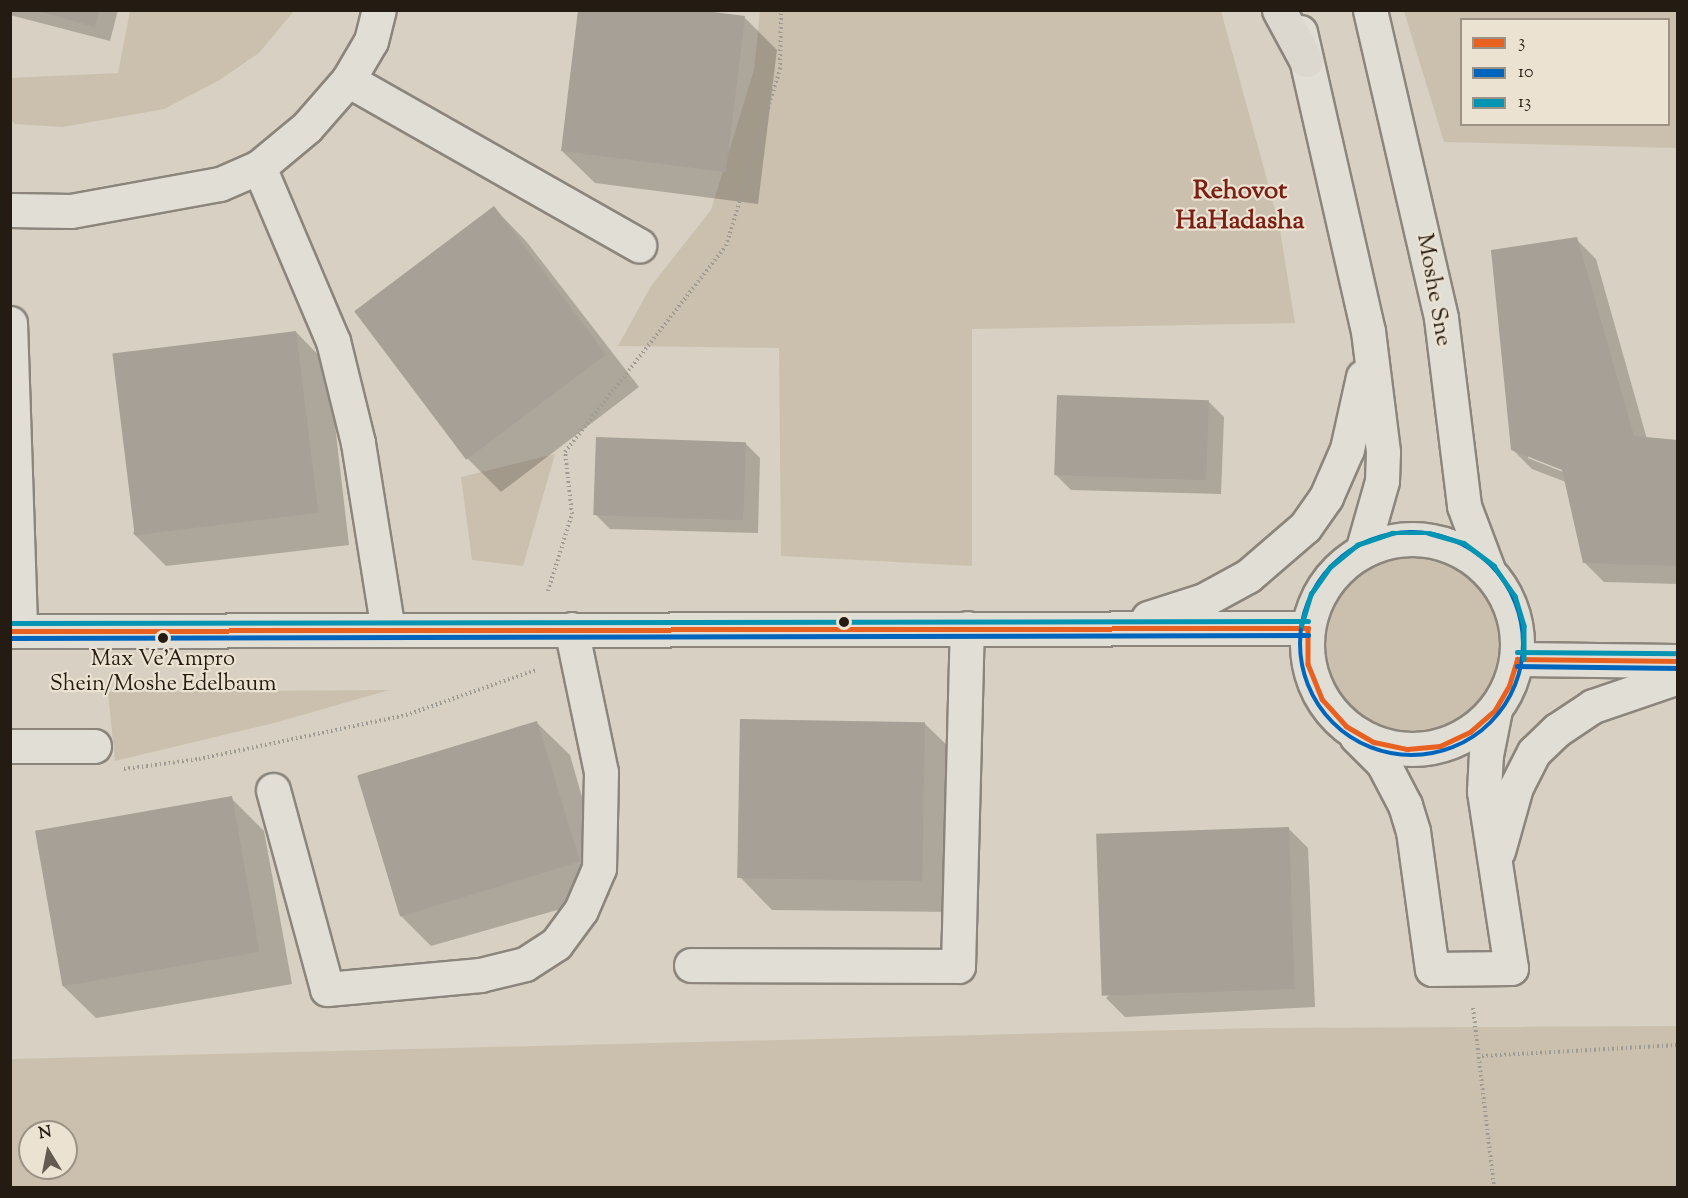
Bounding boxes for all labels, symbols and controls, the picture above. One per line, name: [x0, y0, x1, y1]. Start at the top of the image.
legend: [1460, 18, 1670, 126]
text: 3: [1518, 30, 1525, 56]
text: 10: [1518, 60, 1533, 86]
text: 13: [1518, 90, 1531, 116]
district label: Rehovot HaHadasha: [1176, 176, 1304, 237]
street label: Moshe Sne: [1409, 231, 1457, 349]
unlabelled marker: [838, 616, 850, 628]
marker: Max Ve'Ampro Shein/Moshe Edelbaum: [157, 632, 169, 644]
place label: Max Ve'Ampro Shein/Moshe Edelbaum: [50, 647, 276, 698]
north arrow: [18, 1120, 78, 1180]
text: N: [37, 1121, 53, 1146]

